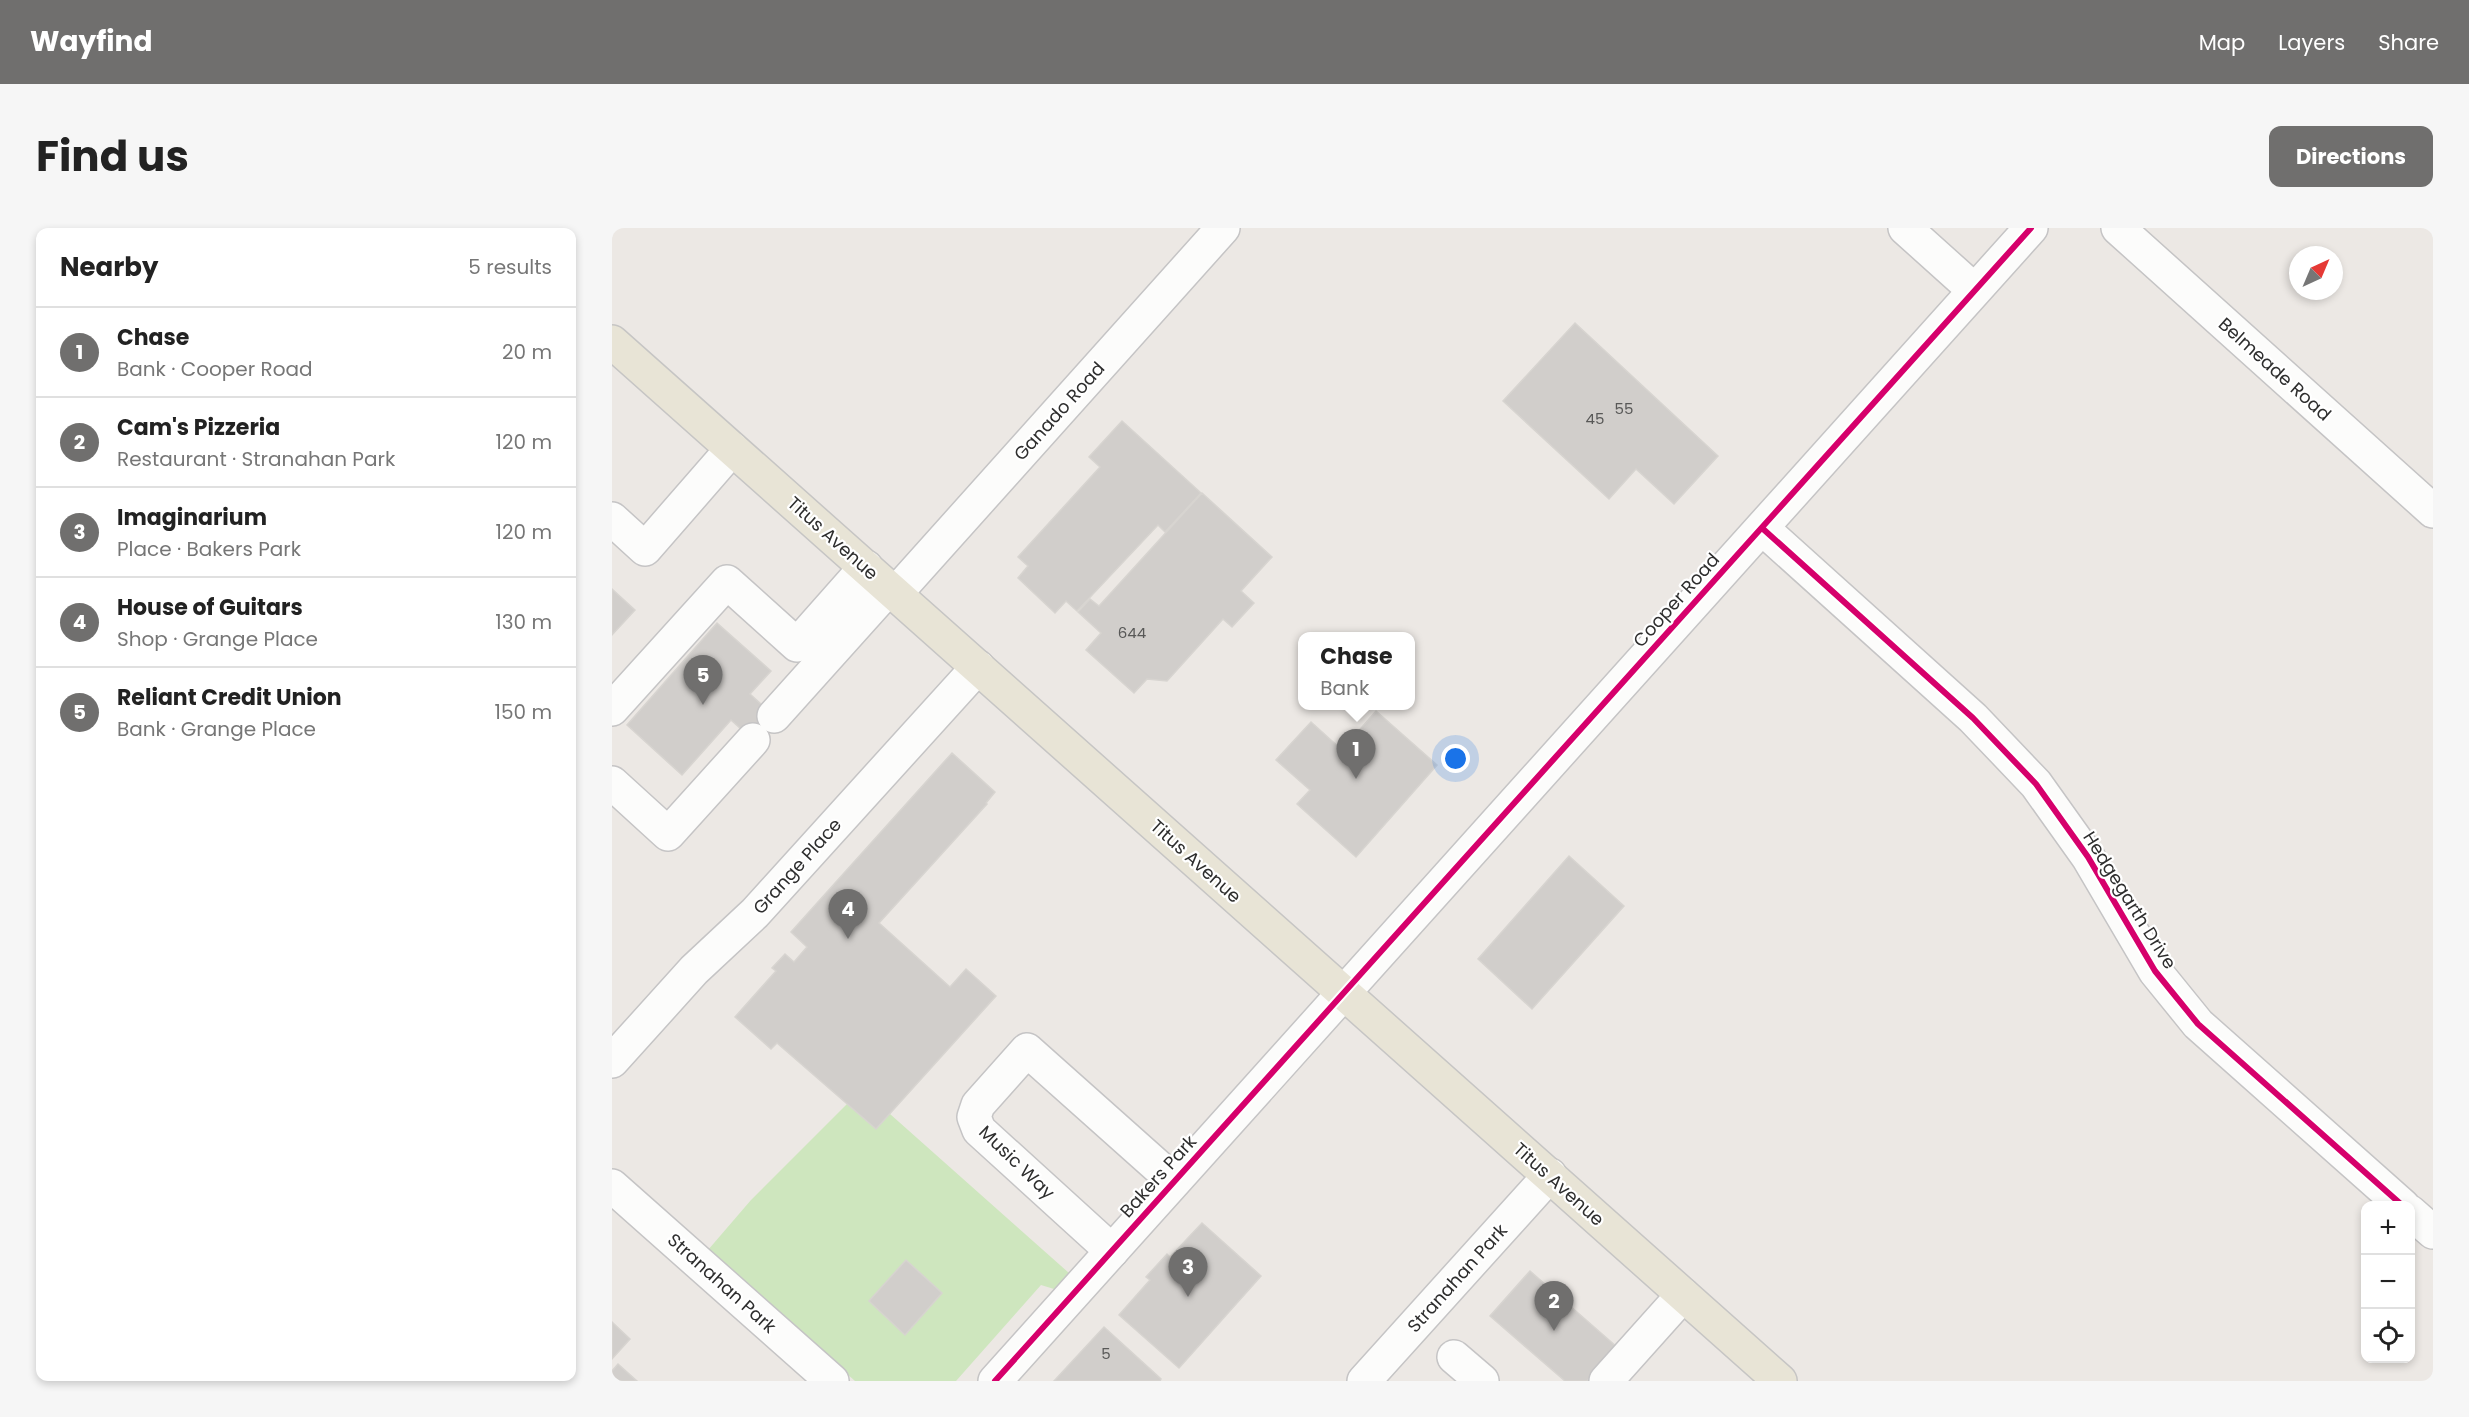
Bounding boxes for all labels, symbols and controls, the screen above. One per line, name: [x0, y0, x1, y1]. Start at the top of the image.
text: Wayfind: [30, 22, 152, 61]
text: Map: [2199, 28, 2245, 57]
text: Layers: [2278, 28, 2345, 57]
text: Share: [2378, 28, 2439, 57]
button: Directions: [2269, 126, 2433, 187]
text: Find us: [36, 127, 189, 186]
north arrow: [2289, 246, 2343, 300]
text: Nearby: [60, 249, 158, 285]
text: 5 results: [468, 253, 552, 281]
street label: Belmeade Road: [2213, 312, 2337, 426]
text: Chase: [117, 322, 189, 353]
text: 1: [76, 338, 83, 366]
text: 20 m: [502, 338, 552, 366]
text: Bank · Cooper Road: [117, 355, 313, 383]
street label: Ganado Road: [1008, 356, 1110, 466]
house number: 55: [1615, 398, 1633, 419]
house number: 45: [1586, 408, 1604, 429]
text: Cam's Pizzeria: [117, 412, 280, 443]
text: 2: [74, 428, 85, 456]
text: 120 m: [496, 428, 552, 456]
text: Restaurant · Stranahan Park: [117, 445, 395, 473]
street label: Titus Avenue: [782, 491, 884, 585]
text: Imaginarium: [117, 502, 267, 533]
text: 3: [73, 518, 86, 546]
text: 120 m: [496, 518, 552, 546]
text: Place · Bakers Park: [117, 535, 301, 563]
street label: Cooper Road: [1627, 548, 1725, 652]
text: House of Guitars: [117, 592, 303, 623]
text: 4: [73, 608, 86, 636]
text: 130 m: [495, 608, 552, 636]
house number: 644: [1118, 622, 1146, 643]
text: Shop · Grange Place: [117, 625, 318, 653]
popup: [1298, 632, 1415, 710]
text: Chase: [1320, 641, 1393, 672]
pin: 5: [684, 656, 722, 705]
text: Bank: [1320, 674, 1369, 702]
text: Reliant Credit Union: [117, 682, 342, 713]
text: 5: [73, 698, 86, 726]
text: 150 m: [495, 698, 552, 726]
text: Bank · Grange Place: [117, 715, 316, 743]
pin: 1: [1336, 730, 1376, 779]
your location: [1441, 744, 1470, 773]
street label: Grange Place: [747, 812, 847, 920]
street label: Titus Avenue: [1145, 814, 1247, 908]
street label: Hedgegarth Drive: [2077, 826, 2183, 974]
pin: 4: [828, 890, 868, 939]
street label: Music Way: [974, 1120, 1060, 1204]
street label: Bakers Park: [1114, 1129, 1202, 1223]
street label: Titus Avenue: [1508, 1137, 1610, 1231]
map controls: [2361, 1201, 2415, 1363]
button: +: [2361, 1201, 2415, 1255]
street label: Stranahan Park: [1401, 1218, 1513, 1338]
street label: Stranahan Park: [662, 1227, 782, 1339]
pin: 3: [1168, 1248, 1208, 1297]
button: −: [2361, 1255, 2415, 1309]
pin: 2: [1534, 1282, 1574, 1331]
button: locate: [2361, 1309, 2415, 1363]
house number: 5: [1101, 1343, 1111, 1364]

